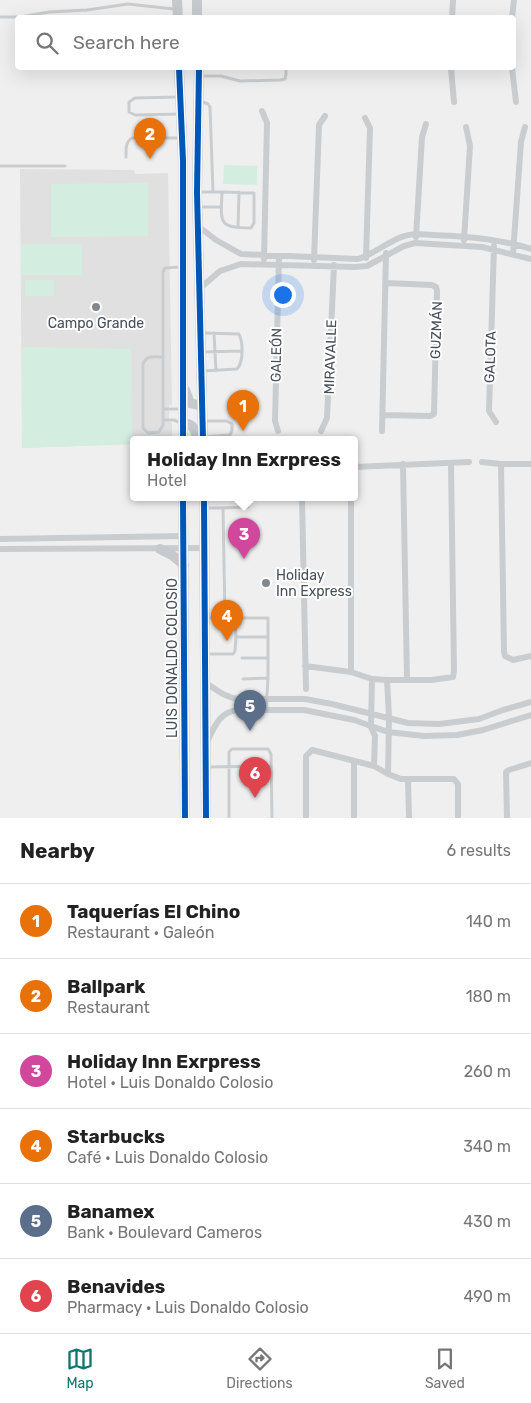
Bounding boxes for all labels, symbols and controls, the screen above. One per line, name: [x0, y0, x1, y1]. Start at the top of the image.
search box: [15, 15, 516, 70]
icon: search: [33, 29, 61, 57]
text: Search here: [73, 31, 180, 54]
pin: 2: [134, 118, 166, 159]
your location: [270, 282, 296, 308]
marker: Campo Grande: [90, 301, 102, 313]
street label: GUZMÁN: [426, 301, 446, 359]
place label: Campo Grande: [48, 315, 144, 332]
street label: MIRAVALLE: [321, 319, 340, 395]
street label: GALEÓN: [267, 328, 285, 382]
street label: GALOTA: [481, 330, 500, 383]
pin: 1: [227, 390, 259, 431]
popup: [130, 436, 358, 501]
text: Holiday Inn Exrpress: [147, 448, 341, 471]
text: Hotel: [147, 471, 187, 490]
pin: 3: [228, 518, 260, 559]
place label: Holiday Inn Express: [276, 567, 352, 600]
marker: Holiday Inn Express: [260, 577, 272, 589]
street label: LUIS DONALDO COLOSIO: [164, 578, 181, 738]
pin: 4: [211, 600, 243, 641]
pin: 5: [234, 690, 266, 731]
pin: 6: [239, 757, 271, 798]
text: Nearby: [20, 838, 95, 863]
text: 6 results: [446, 841, 511, 860]
text: Taquerías El Chino: [67, 900, 240, 923]
text: 1: [32, 912, 40, 931]
text: 140 m: [466, 912, 511, 931]
text: Restaurant · Galeón: [67, 923, 214, 942]
text: Ballpark: [67, 975, 145, 998]
text: 2: [31, 987, 41, 1006]
text: 180 m: [466, 987, 511, 1006]
text: Restaurant: [67, 998, 150, 1017]
text: Holiday Inn Exrpress: [67, 1050, 261, 1073]
text: 3: [31, 1062, 41, 1081]
text: 260 m: [464, 1062, 511, 1081]
text: Hotel · Luis Donaldo Colosio: [67, 1073, 273, 1092]
text: Starbucks: [67, 1125, 165, 1148]
text: 4: [31, 1137, 41, 1156]
text: 340 m: [463, 1137, 511, 1156]
text: Café · Luis Donaldo Colosio: [67, 1148, 268, 1167]
text: Banamex: [67, 1200, 155, 1223]
text: 5: [31, 1212, 41, 1231]
text: 430 m: [463, 1212, 511, 1231]
text: Bank · Boulevard Cameros: [67, 1223, 262, 1242]
text: Benavides: [67, 1275, 165, 1298]
text: 6: [31, 1287, 41, 1306]
text: 490 m: [463, 1287, 511, 1306]
text: Pharmacy · Luis Donaldo Colosio: [67, 1298, 309, 1317]
tab: Map: [66, 1345, 94, 1392]
tab: Directions: [226, 1345, 293, 1392]
tab: Saved: [425, 1345, 465, 1392]

